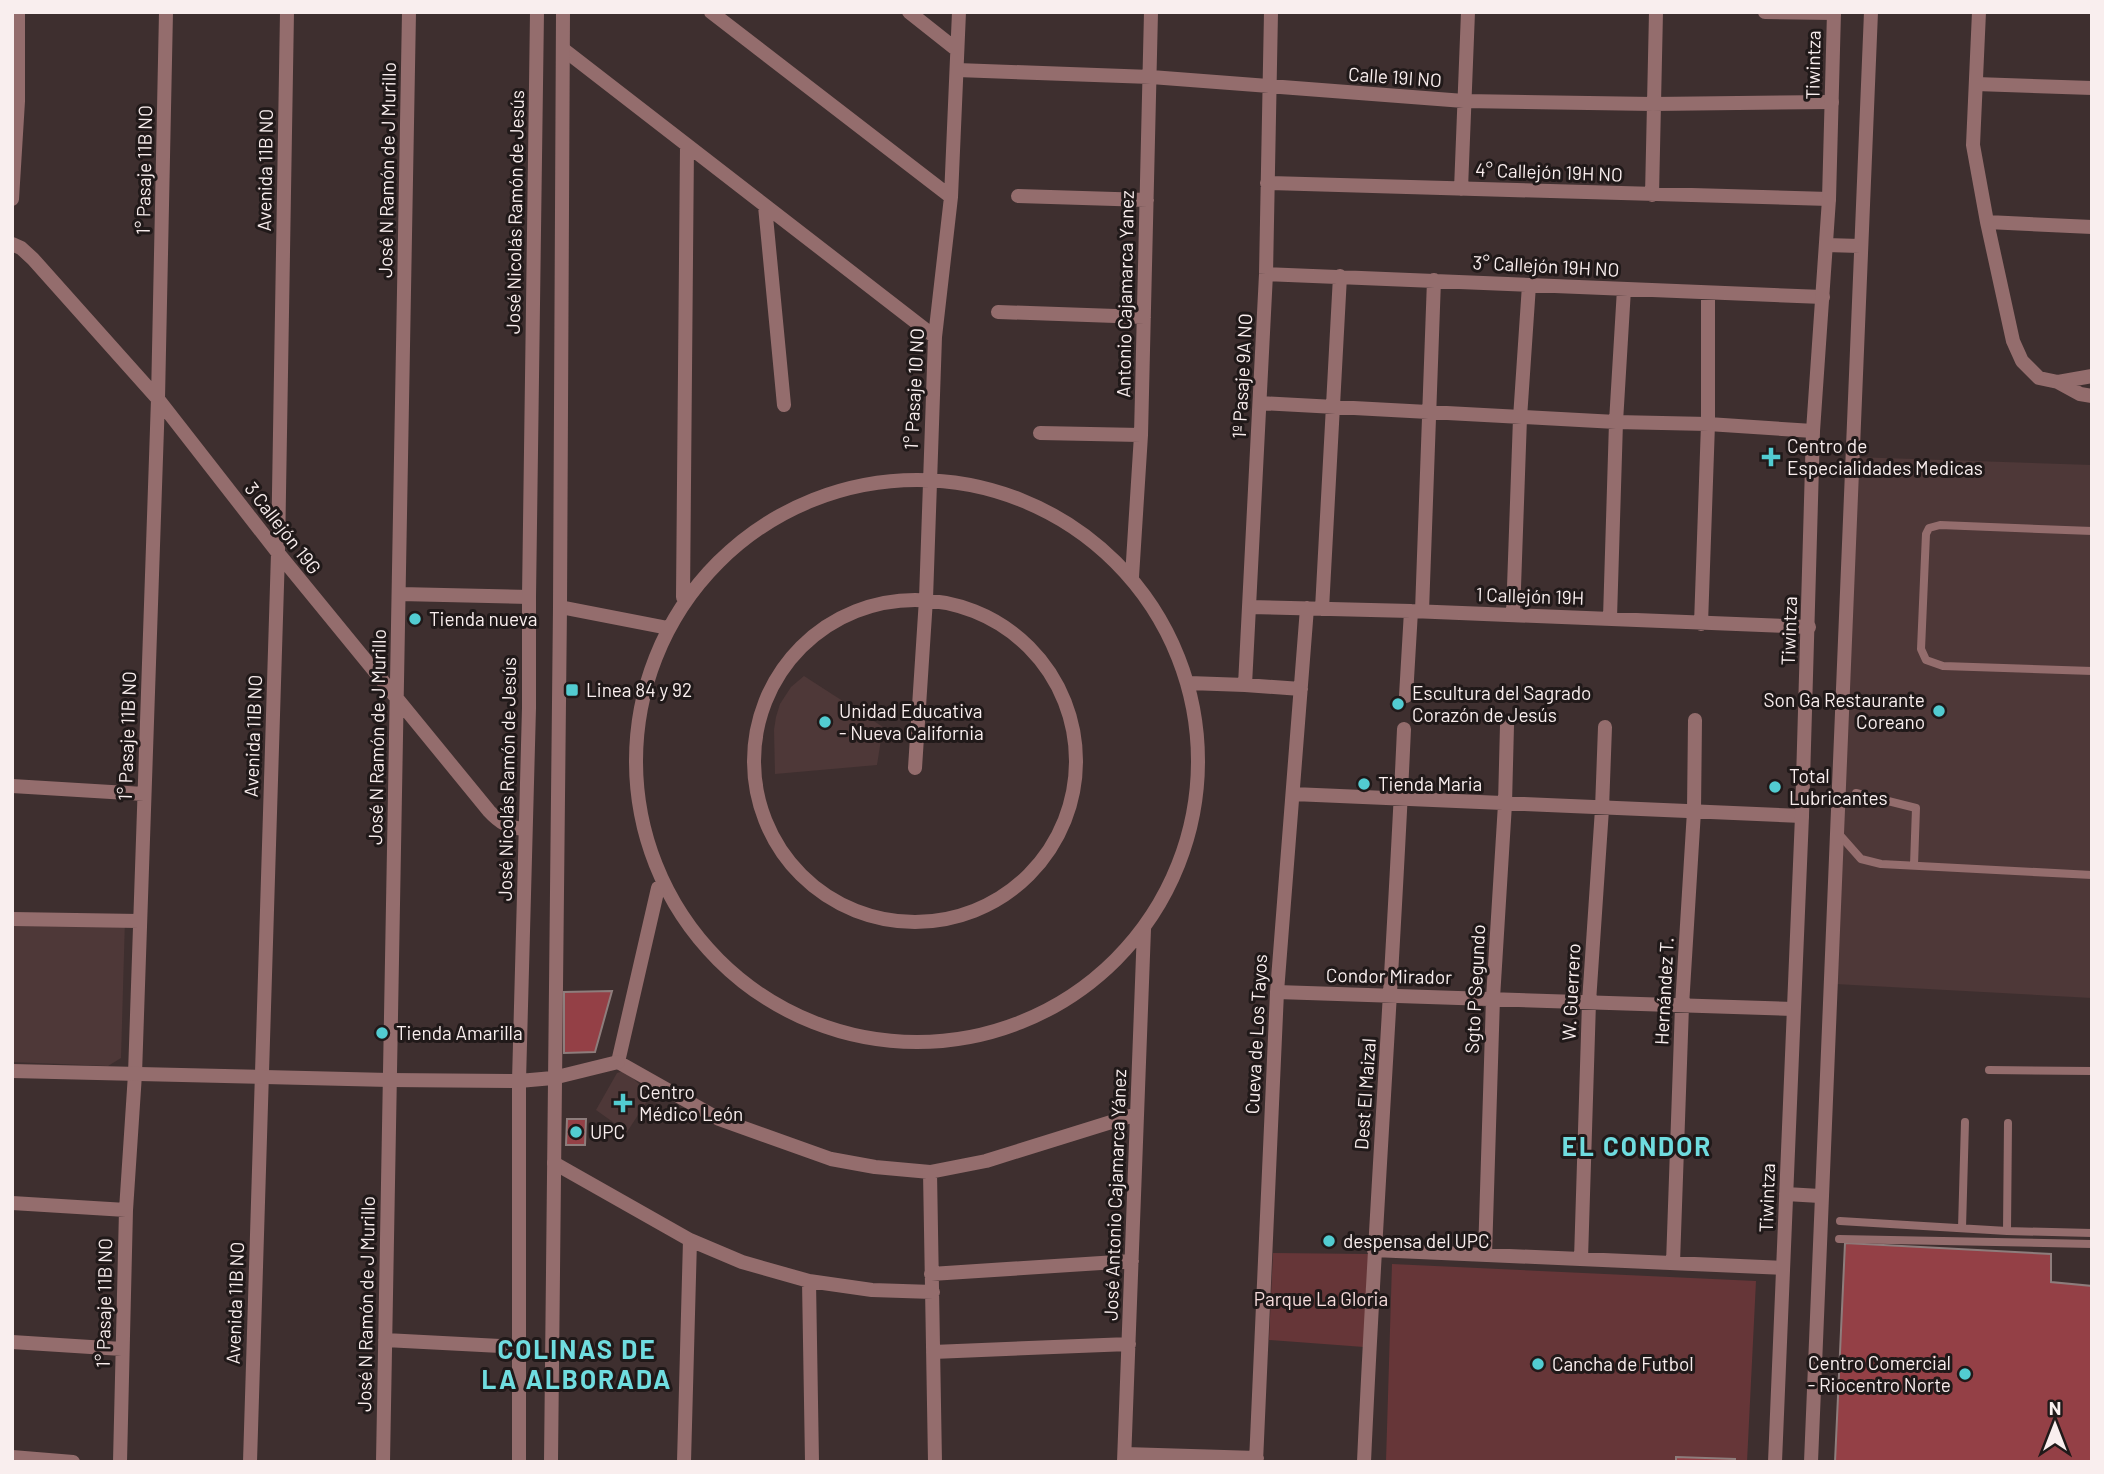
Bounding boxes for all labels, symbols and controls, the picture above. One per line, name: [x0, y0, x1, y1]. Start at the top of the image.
street label: Tiwintza: [1800, 30, 1825, 100]
street label: José N Ramón de J Murillo: [373, 62, 400, 278]
street label: Calle 19I NO: [1347, 62, 1443, 91]
street label: José Nicolás Ramón de Jesús: [501, 90, 528, 334]
street label: 1° Pasaje 11B NO: [131, 105, 156, 235]
street label: Avenida 11B NO: [252, 109, 277, 231]
street label: 4° Callejón 19H NO: [1475, 157, 1623, 186]
street label: Antonio Cajamarca Yanez: [1111, 190, 1138, 398]
street label: 3° Callejón 19H NO: [1472, 250, 1620, 281]
street label: 1º Pasaje 9A NO: [1227, 313, 1256, 439]
street label: 1° Pasaje 10 NO: [899, 328, 928, 450]
place label: Centro de Especialidades Medicas: [1787, 434, 1983, 479]
marker: Centro de Especialidades Medicas: [1761, 447, 1781, 467]
street label: 3 Callejón 19G: [240, 477, 327, 578]
street label: 1 Callejón 19H: [1476, 582, 1585, 609]
street label: Tiwintza: [1776, 596, 1801, 666]
place label: Tienda nueva: [429, 607, 537, 630]
marker: Tienda nueva: [407, 611, 423, 627]
street label: José N Ramón de J Murillo: [363, 629, 390, 845]
street label: José Nicolás Ramón de Jesús: [493, 657, 520, 901]
street label: 1° Pasaje 11B NO: [113, 671, 140, 801]
street label: Avenida 11B NO: [239, 674, 266, 798]
place label: Linea 84 y 92: [586, 678, 692, 701]
place label: Escultura del Sagrado Corazón de Jesús: [1412, 681, 1591, 726]
marker: Linea 84 y 92: [564, 682, 580, 698]
place label: Son Ga Restaurante Coreano: [1763, 688, 1925, 733]
marker: Escultura del Sagrado Corazón de Jesús: [1390, 696, 1406, 712]
place label: Unidad Educativa - Nueva California: [839, 699, 984, 744]
marker: Son Ga Restaurante Coreano: [1931, 703, 1947, 719]
marker: Unidad Educativa - Nueva California: [817, 714, 833, 730]
place label: Total Lubricantes: [1789, 764, 1888, 809]
place label: Tienda Maria: [1378, 772, 1482, 795]
marker: Tienda Maria: [1356, 776, 1372, 792]
marker: Total Lubricantes: [1767, 779, 1783, 795]
street label: Sgto P Segundo: [1460, 924, 1489, 1054]
street label: Hernández T.: [1649, 937, 1678, 1045]
street label: W. Guerrero: [1556, 943, 1585, 1041]
street label: Cueva de Los Tayos: [1240, 953, 1271, 1115]
street label: Condor Mirador: [1326, 963, 1452, 988]
place label: Tienda Amarilla: [396, 1021, 523, 1044]
marker: Tienda Amarilla: [374, 1025, 390, 1041]
street label: Dest El Maizal: [1349, 1037, 1380, 1151]
street label: José Antonio Cajamarca Yánez: [1099, 1069, 1130, 1321]
place label: Centro Médico León: [639, 1080, 743, 1125]
marker: Centro Médico León: [613, 1093, 633, 1113]
place label: UPC: [590, 1120, 625, 1143]
marker: UPC: [568, 1124, 584, 1140]
district label: EL CONDOR: [1562, 1130, 1712, 1161]
street label: Tiwintza: [1754, 1163, 1779, 1233]
street label: José N Ramón de J Murillo: [352, 1196, 379, 1412]
place label: despensa del UPC: [1343, 1229, 1490, 1252]
marker: despensa del UPC: [1321, 1233, 1337, 1249]
street label: 1° Pasaje 11B NO: [91, 1238, 116, 1368]
street label: Avenida 11B NO: [221, 1241, 248, 1365]
park label: Parque La Gloria: [1254, 1287, 1388, 1310]
district label: COLINAS DE LA ALBORADA: [482, 1333, 672, 1394]
place label: Centro Comercial - Riocentro Norte: [1808, 1351, 1951, 1396]
place label: Cancha de Futbol: [1552, 1352, 1694, 1375]
marker: Cancha de Futbol: [1530, 1356, 1546, 1372]
marker: Centro Comercial - Riocentro Norte: [1957, 1366, 1973, 1382]
north arrow: [2020, 1390, 2090, 1460]
text: N: [2049, 1396, 2061, 1419]

